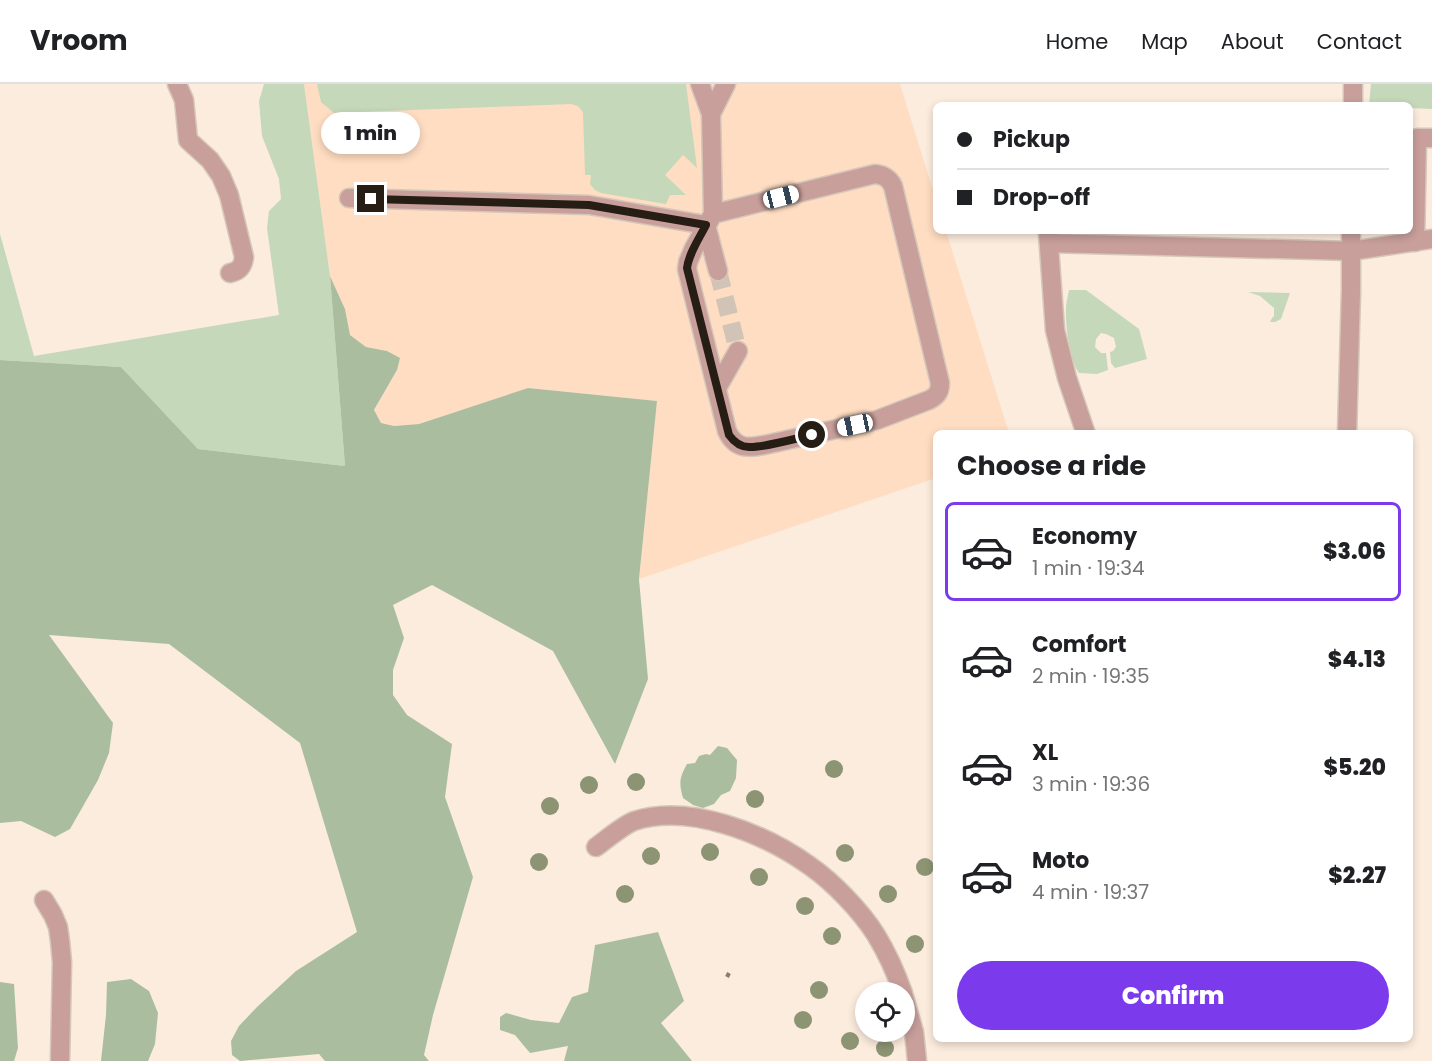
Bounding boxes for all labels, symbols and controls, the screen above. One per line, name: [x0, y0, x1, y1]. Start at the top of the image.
text: Vroom: [30, 21, 128, 60]
text: Home: [1046, 27, 1108, 56]
text: Map: [1141, 27, 1188, 56]
text: About: [1221, 27, 1284, 56]
text: Contact: [1317, 27, 1402, 56]
callout: 1 min: [322, 112, 421, 154]
text: 1 min: [344, 119, 397, 147]
text: Pickup: [993, 124, 1070, 155]
text: Drop-off: [993, 182, 1090, 213]
car: [761, 184, 801, 210]
route end: [357, 185, 384, 212]
car: [836, 412, 874, 438]
route start: [798, 421, 825, 448]
text: Choose a ride: [957, 447, 1146, 484]
text: Economy: [1032, 521, 1137, 552]
icon: car: [960, 525, 1014, 579]
text: $3.06: [1323, 536, 1386, 567]
text: 1 min · 19:34: [1032, 554, 1145, 582]
text: Comfort: [1032, 629, 1126, 660]
icon: car: [960, 633, 1014, 687]
text: $4.13: [1328, 644, 1386, 675]
text: 2 min · 19:35: [1032, 662, 1150, 690]
text: XL: [1032, 737, 1058, 768]
icon: car: [960, 741, 1014, 795]
text: $5.20: [1323, 752, 1386, 783]
text: 3 min · 19:36: [1032, 770, 1150, 798]
text: Moto: [1032, 845, 1089, 876]
icon: car: [960, 849, 1014, 903]
text: $2.27: [1328, 860, 1386, 891]
text: 4 min · 19:37: [1032, 878, 1149, 906]
button: Confirm: [957, 961, 1389, 1030]
map controls: [855, 982, 915, 1042]
button: locate: [855, 982, 915, 1042]

